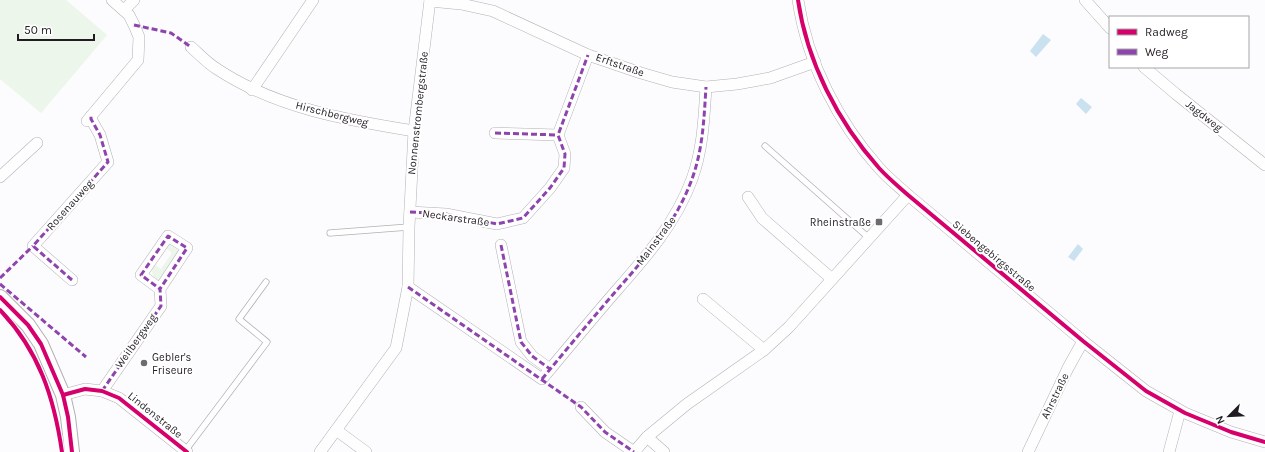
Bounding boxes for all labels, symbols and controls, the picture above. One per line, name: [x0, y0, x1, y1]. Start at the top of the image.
scale bar: [18, 16, 94, 42]
legend: [1109, 16, 1249, 68]
text: 50 m: [24, 23, 52, 37]
text: Radweg: [1145, 25, 1188, 39]
text: Weg: [1145, 45, 1169, 59]
street label: Nonnenstrombergstraße: [405, 50, 431, 175]
street label: Erftstraße: [594, 51, 646, 79]
street label: Jagdweg: [1183, 98, 1226, 135]
street label: Hirschbergweg: [294, 99, 371, 130]
street label: Rosenauweg: [44, 177, 97, 233]
street label: Neckarstraße: [422, 207, 491, 229]
street label: Mainstraße: [633, 214, 679, 268]
place label: Rheinstraße: [810, 216, 871, 229]
marker: Rheinstraße: [874, 217, 884, 227]
street label: Siebengebirgsstraße: [950, 218, 1038, 295]
street label: Weilbergweg: [112, 311, 160, 371]
place label: Gebler's Friseure: [152, 351, 193, 377]
marker: Gebler's Friseure: [139, 358, 149, 368]
street label: Ahrstraße: [1038, 371, 1072, 421]
street label: Lindenstraße: [125, 389, 185, 441]
north arrow: [1209, 396, 1249, 436]
text: N: [1213, 414, 1228, 426]

